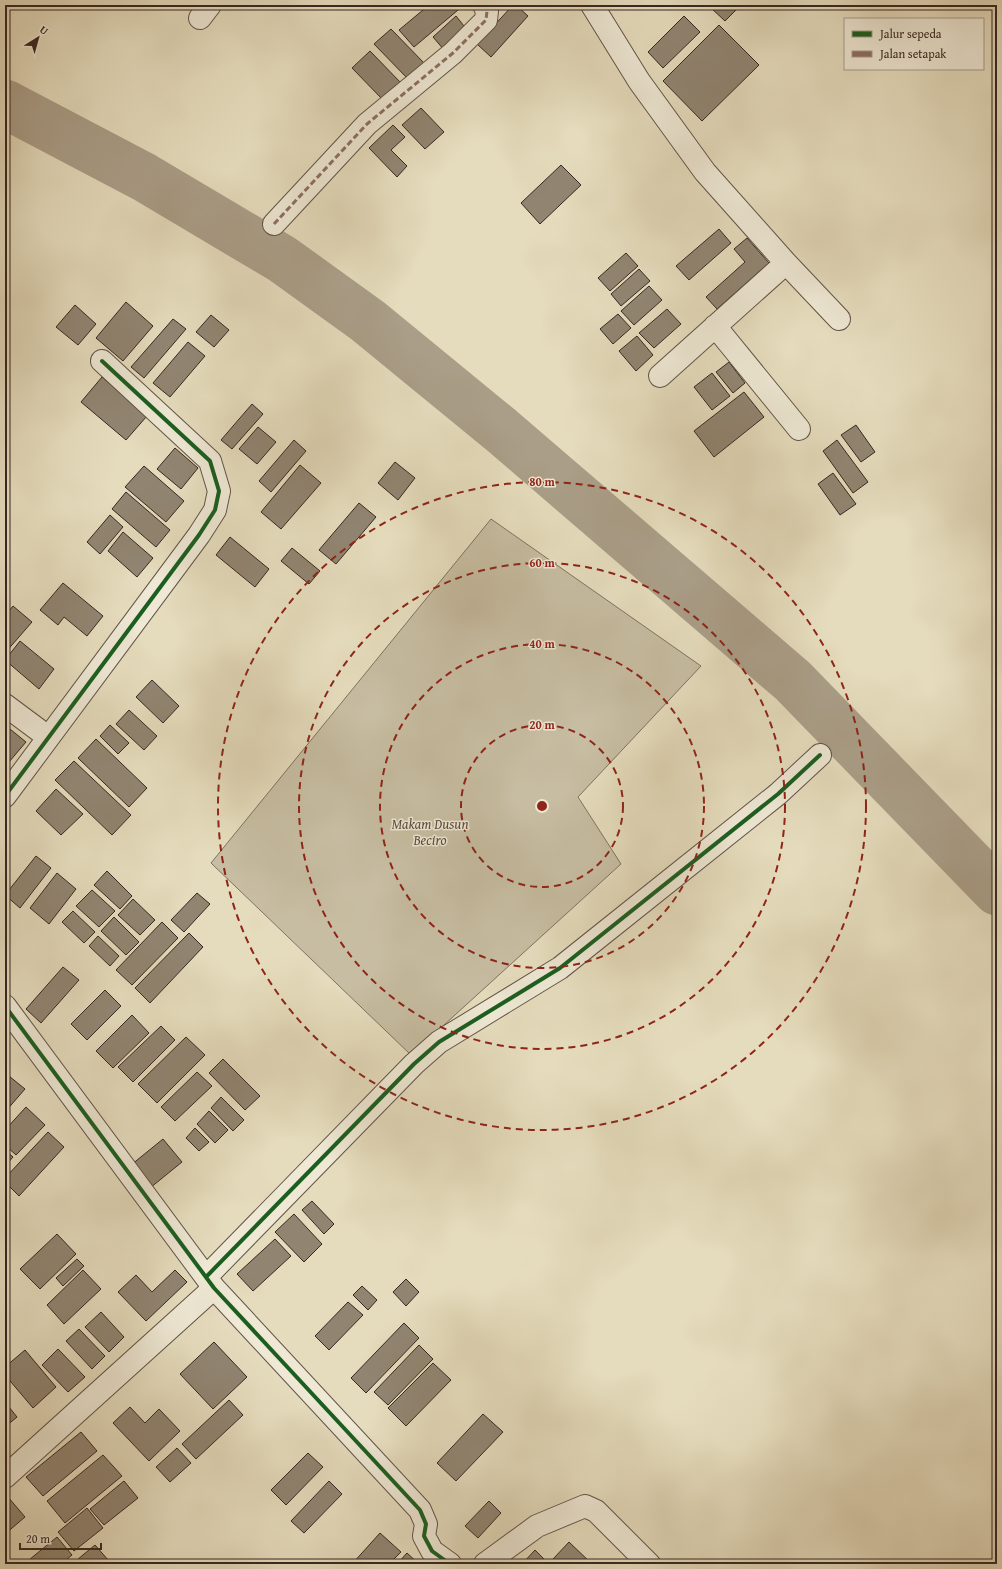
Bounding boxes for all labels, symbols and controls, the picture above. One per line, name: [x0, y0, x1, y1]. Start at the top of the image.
north arrow: [18, 18, 58, 58]
legend: [844, 18, 984, 70]
text: U: [36, 21, 52, 39]
text: Jalur sepeda: [878, 25, 942, 42]
text: Jalan setapak: [878, 45, 947, 62]
text: 80 m: [529, 473, 555, 490]
text: 60 m: [529, 554, 555, 571]
text: 40 m: [529, 635, 555, 652]
text: 20 m: [529, 716, 555, 733]
centre of rings: [535, 799, 549, 813]
park label: Makam Dusun Beciro: [391, 814, 469, 850]
scale bar: [20, 1525, 101, 1551]
text: 20 m: [26, 1530, 50, 1547]

